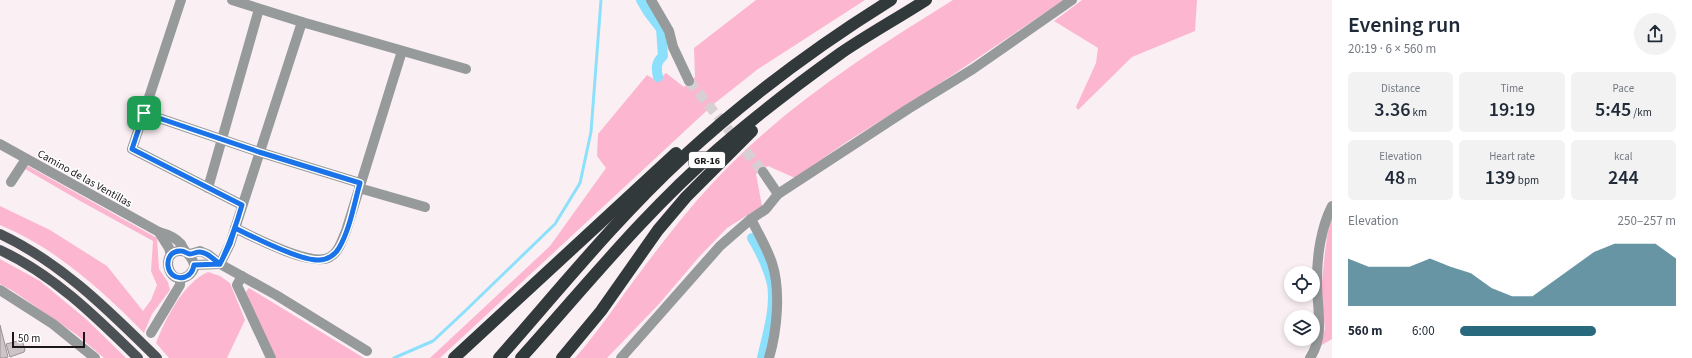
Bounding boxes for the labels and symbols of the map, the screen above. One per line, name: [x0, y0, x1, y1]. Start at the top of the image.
pin: [127, 96, 161, 130]
street label: Camino de las Ventillas: [35, 146, 135, 211]
road number: GR-16: [689, 152, 725, 168]
scale bar: [12, 330, 85, 349]

